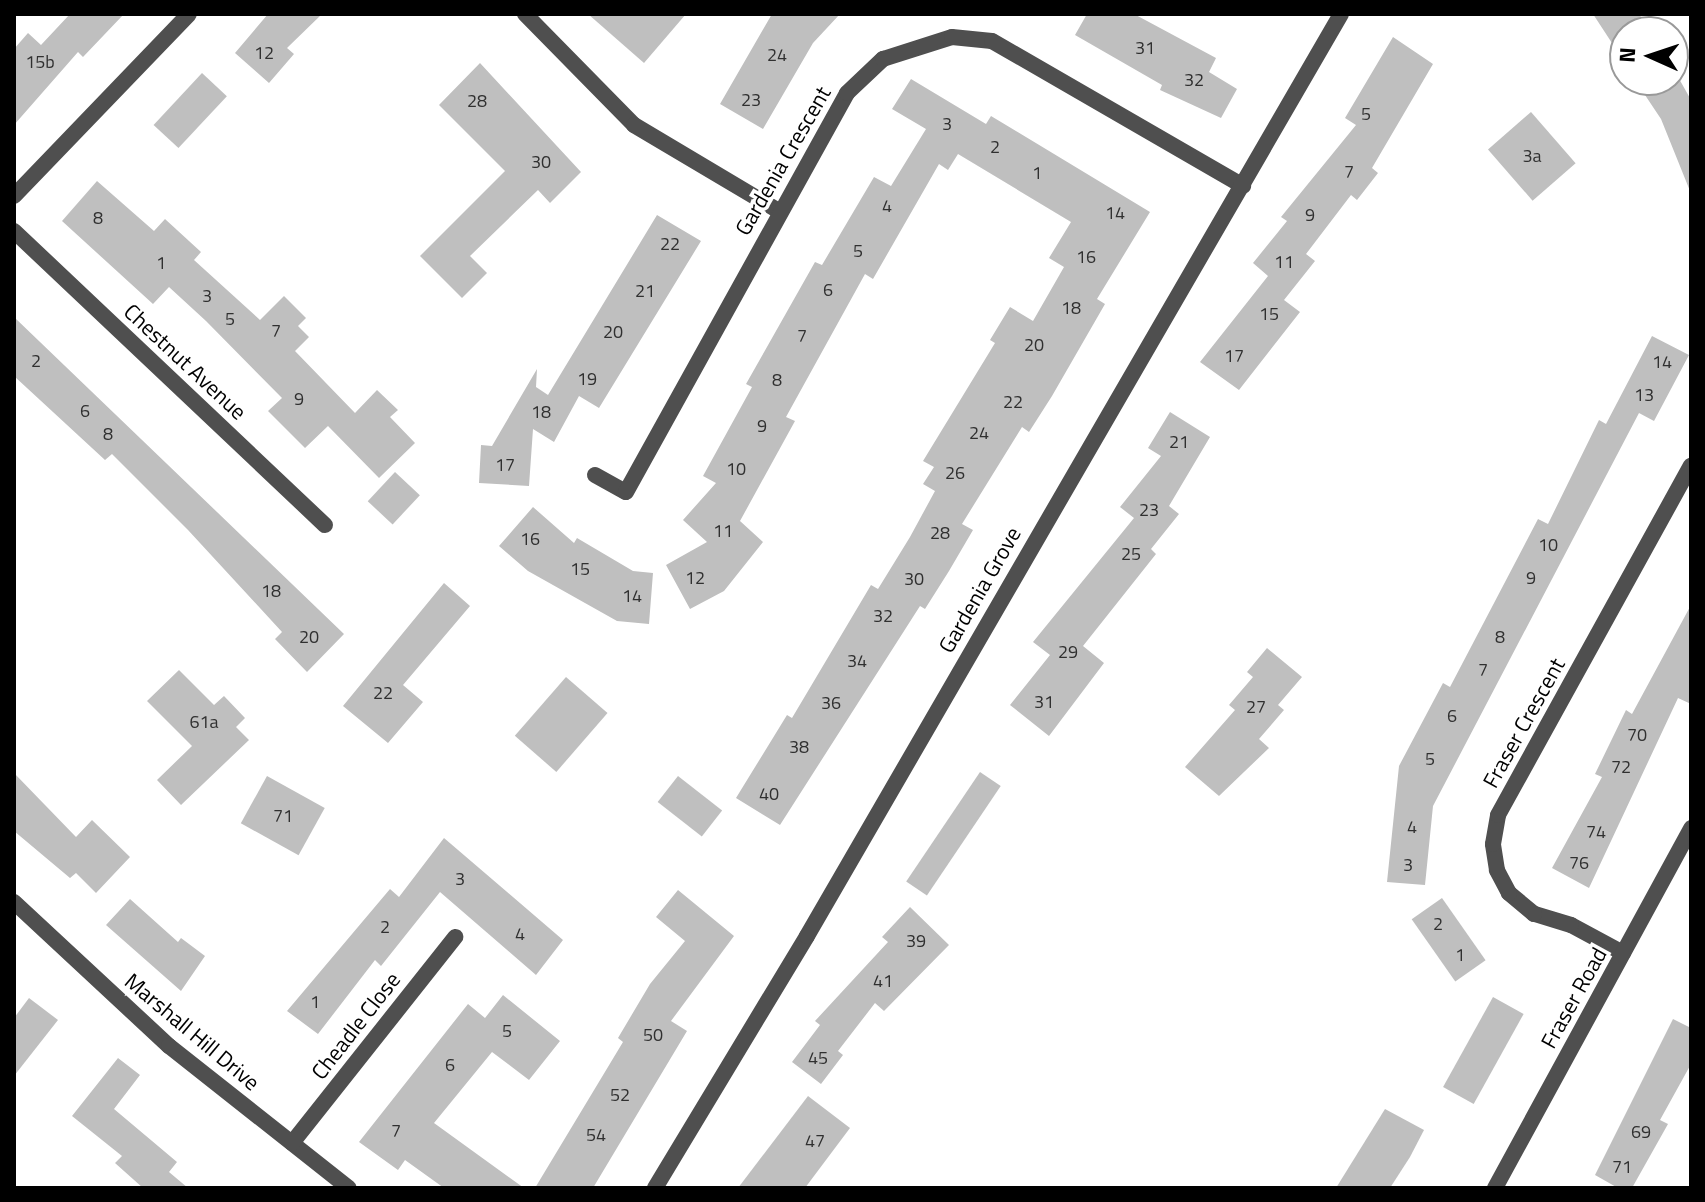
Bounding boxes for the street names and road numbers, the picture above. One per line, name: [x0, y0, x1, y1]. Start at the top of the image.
street label: Gardenia Crescent: [730, 82, 836, 240]
street label: Chestnut Avenue: [118, 299, 252, 425]
street label: Gardenia Grove: [933, 522, 1027, 658]
street label: Fraser Crescent: [1478, 654, 1570, 792]
street label: Fraser Road: [1536, 943, 1612, 1053]
street label: Cheadle Close: [306, 967, 406, 1085]
street label: Marshall Hill Drive: [119, 968, 265, 1096]

